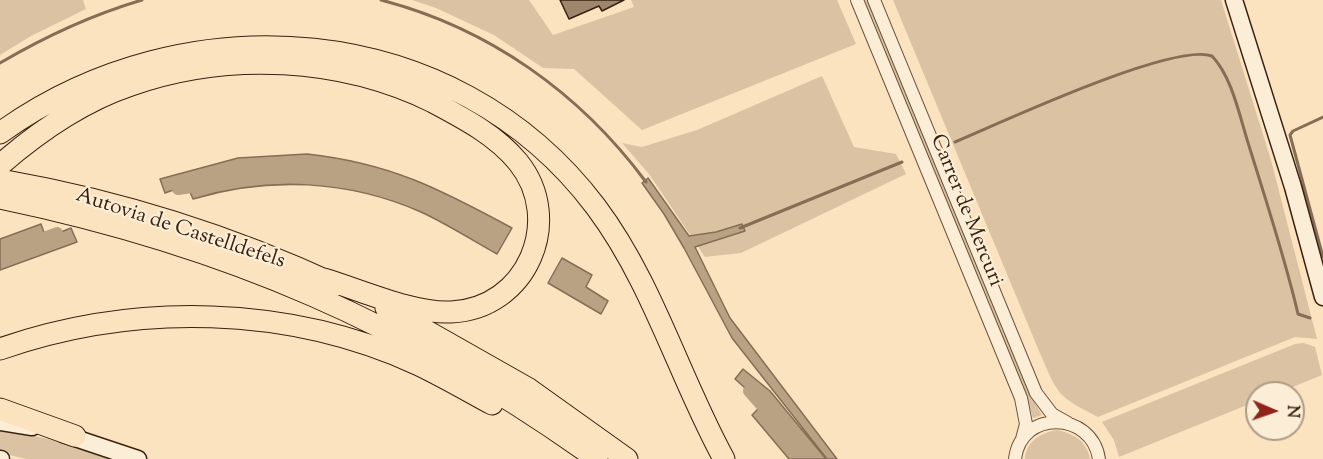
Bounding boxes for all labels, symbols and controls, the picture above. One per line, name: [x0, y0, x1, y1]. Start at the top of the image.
street label: Carrer de Mercuri: [923, 131, 1007, 291]
street label: Autovia de Castelldefels: [72, 184, 288, 276]
north arrow: [1245, 381, 1305, 441]
text: N: [1280, 405, 1303, 418]

